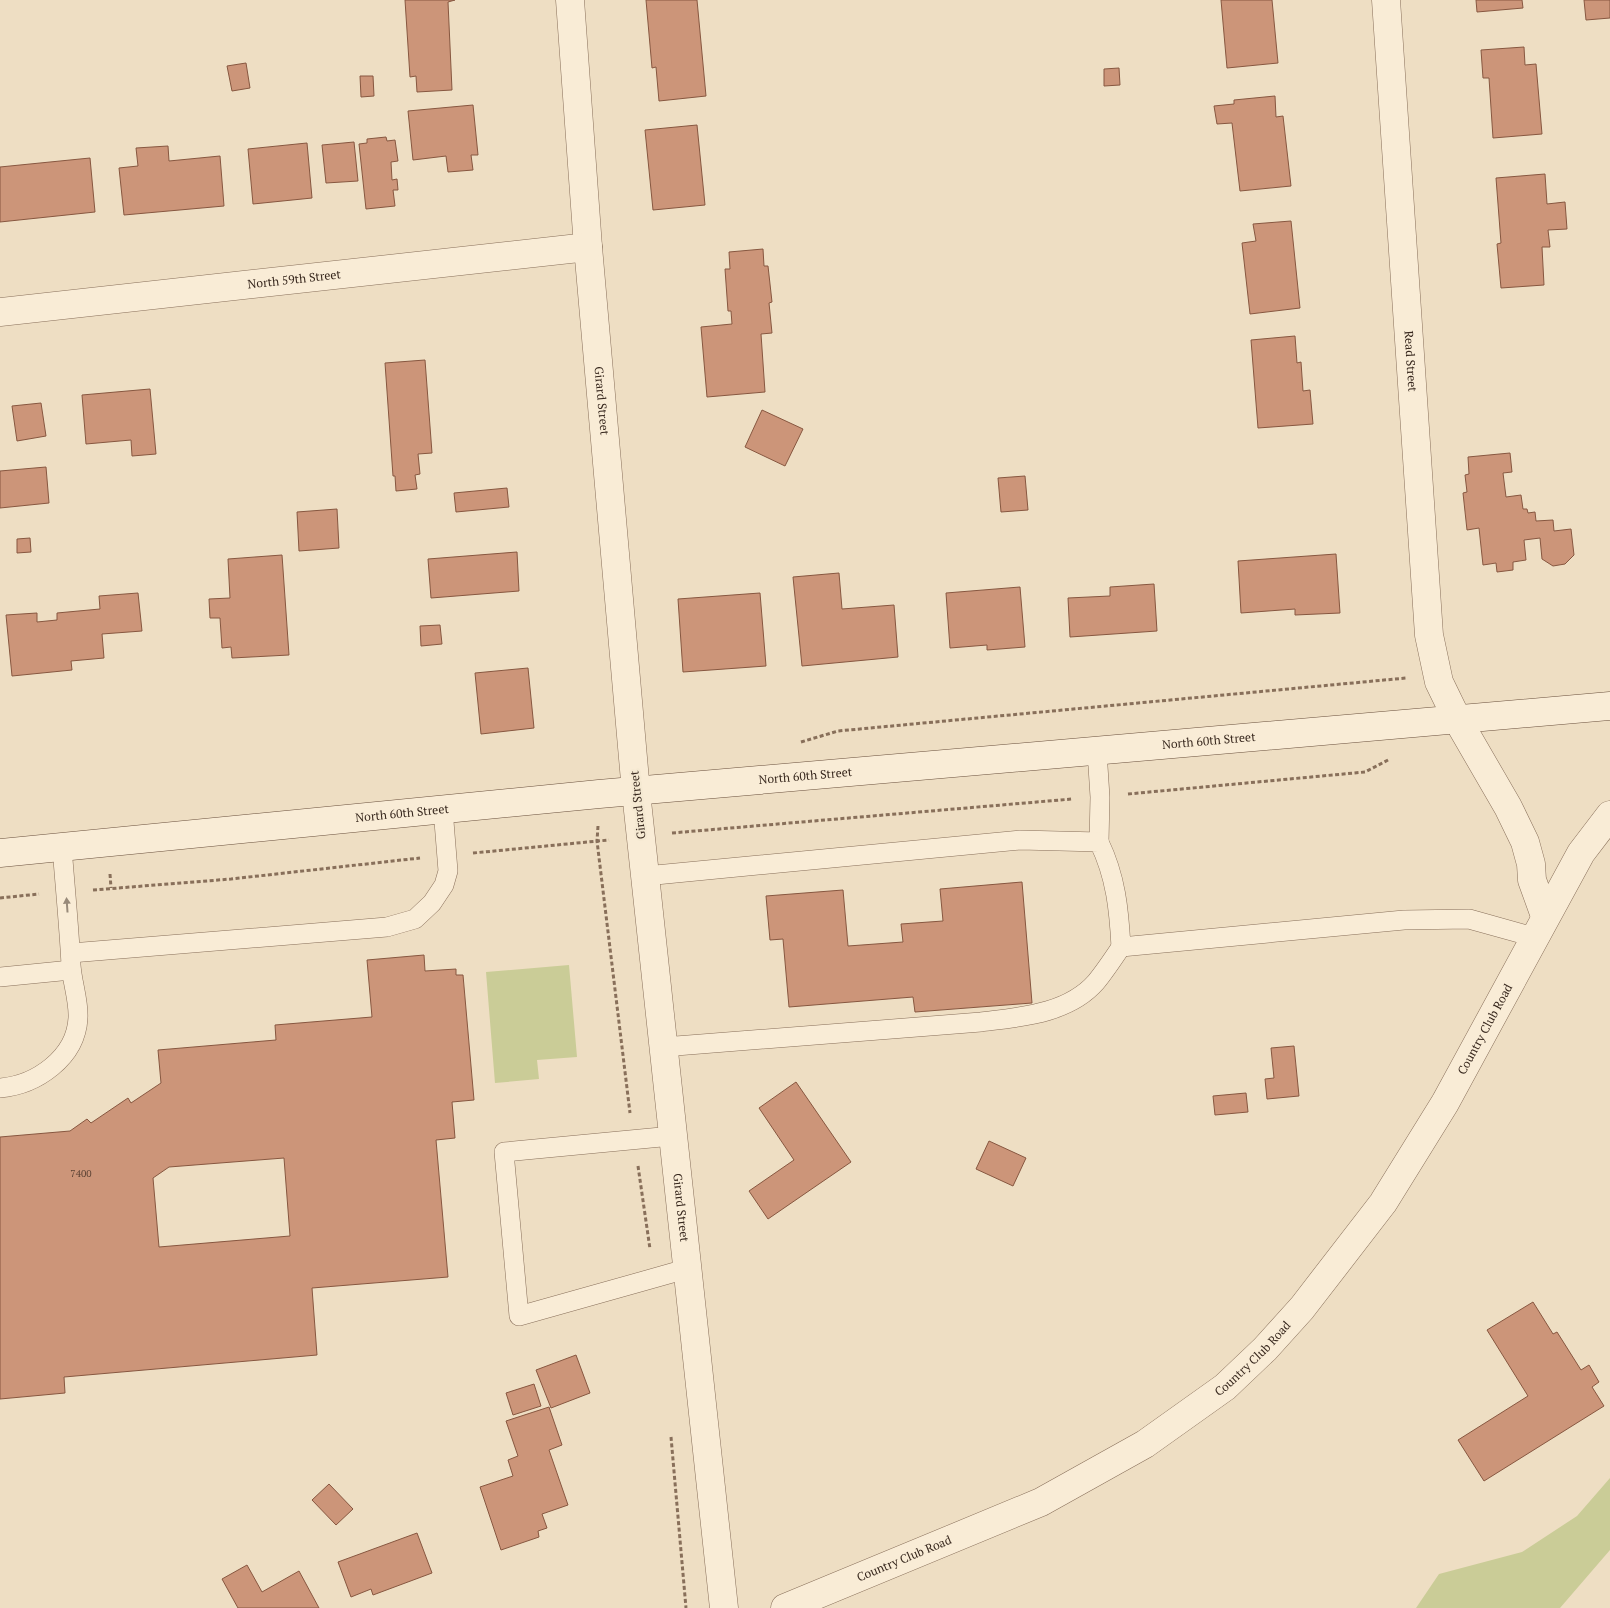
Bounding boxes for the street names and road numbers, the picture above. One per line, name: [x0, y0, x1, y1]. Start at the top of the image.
street label: North 59th Street: [247, 266, 342, 292]
street label: Read Street: [1401, 330, 1421, 393]
street label: Girard Street: [592, 366, 613, 436]
street label: North 60th Street: [1161, 729, 1257, 752]
street label: North 60th Street: [758, 764, 853, 787]
street label: Girard Street: [626, 770, 649, 840]
street label: North 60th Street: [355, 801, 450, 825]
street label: Country Club Road: [1454, 981, 1516, 1077]
street label: Girard Street: [670, 1173, 693, 1243]
street label: Country Club Road: [1212, 1317, 1294, 1399]
street label: Country Club Road: [855, 1532, 954, 1584]

